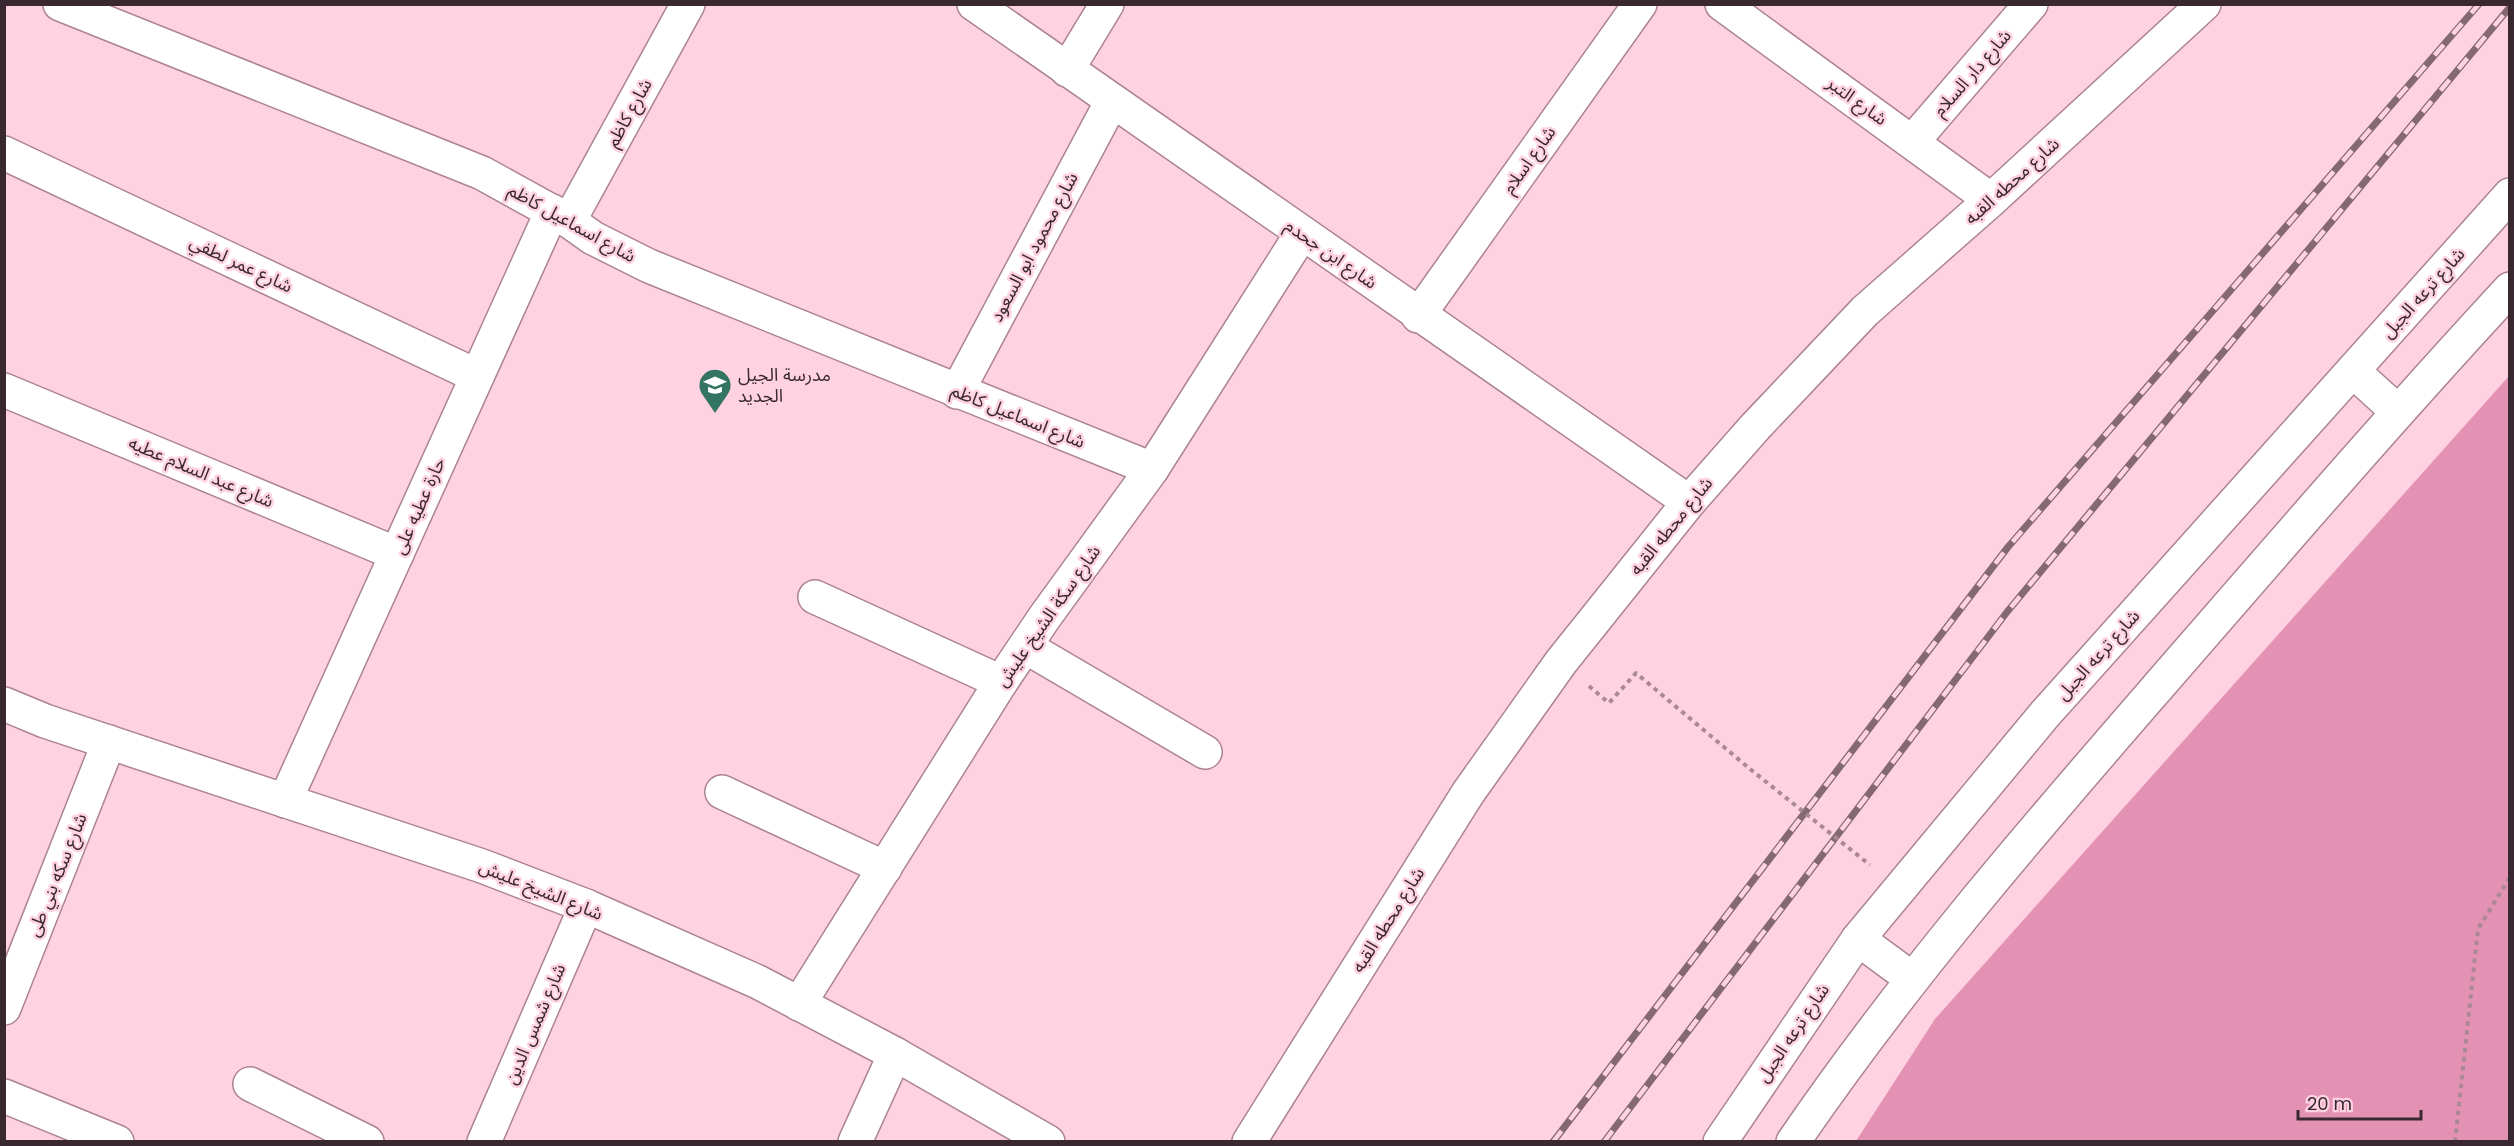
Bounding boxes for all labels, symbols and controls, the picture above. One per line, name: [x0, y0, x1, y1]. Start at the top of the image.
street label: شارع دار السلام: [1927, 24, 2018, 123]
street label: شارع التبر: [1820, 70, 1893, 133]
street label: شارع كاظم: [599, 74, 659, 153]
street label: شارع اسلام: [1496, 121, 1563, 200]
street label: شارع محطه القبه: [1959, 131, 2066, 232]
street label: شارع محمود ابو السعود: [983, 168, 1085, 327]
street label: شارع اسماعيل كاظم: [503, 177, 641, 270]
street label: شارع ابن جحدم: [1279, 213, 1382, 296]
street label: شارع عمر لطفي: [185, 229, 297, 300]
street label: شارع ترعه الجبل: [2375, 242, 2472, 345]
place label: مدرسة الجيل الجديد: [738, 362, 831, 408]
school or university icon: مدرسة الجيل الجديد: [697, 367, 733, 414]
street label: شارع اسماعيل كاظم: [947, 377, 1089, 456]
street label: شارع عبد السلام عطيه: [124, 430, 278, 515]
street label: حارة عطيه على: [386, 453, 451, 558]
street label: شارع محطه القبه: [1623, 471, 1720, 581]
street label: شارع سكة الشيخ عليش: [989, 540, 1108, 693]
street label: شارع ترعه الجبل: [2050, 604, 2147, 707]
street label: شارع سكه بني طى: [20, 809, 95, 941]
street label: شارع الشيخ عليش: [475, 853, 607, 928]
street label: شارع محطه القبه: [1345, 862, 1432, 978]
street label: شارع شمس الدين: [498, 959, 573, 1089]
street label: شارع ترعه الجبل: [1750, 978, 1837, 1088]
scale bar: [2298, 1083, 2421, 1121]
text: 20 m: [2307, 1091, 2352, 1116]

